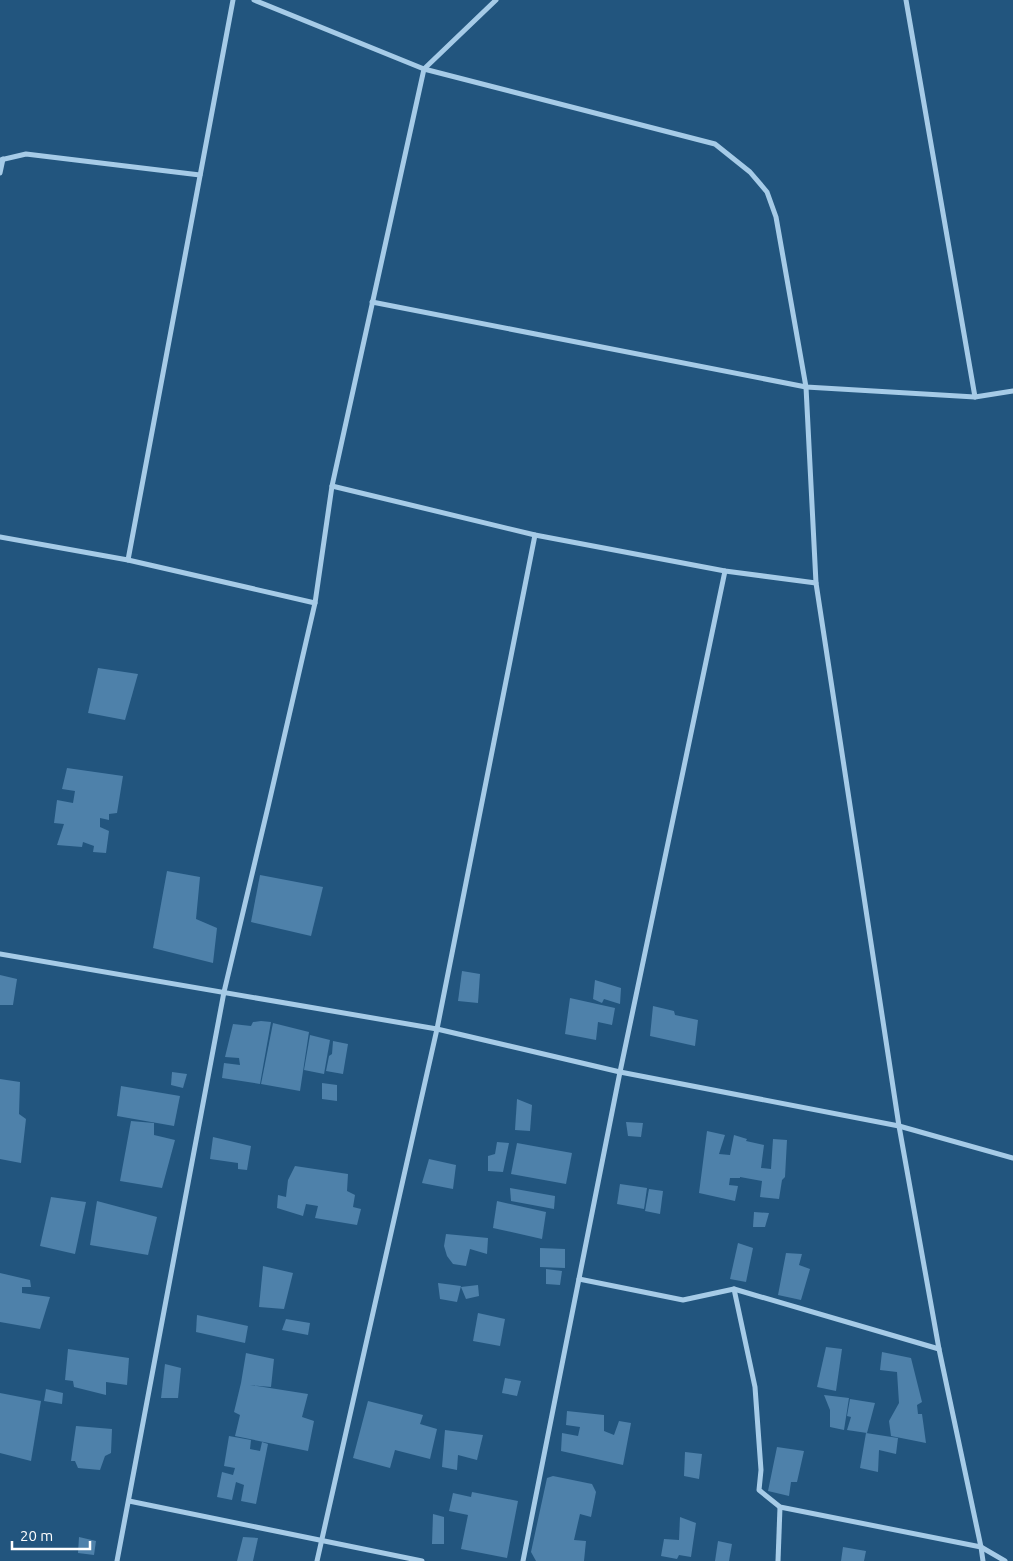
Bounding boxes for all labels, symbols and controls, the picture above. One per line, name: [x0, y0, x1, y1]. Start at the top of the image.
scale bar: [12, 1518, 90, 1550]
text: 20 m: [20, 1527, 53, 1544]

